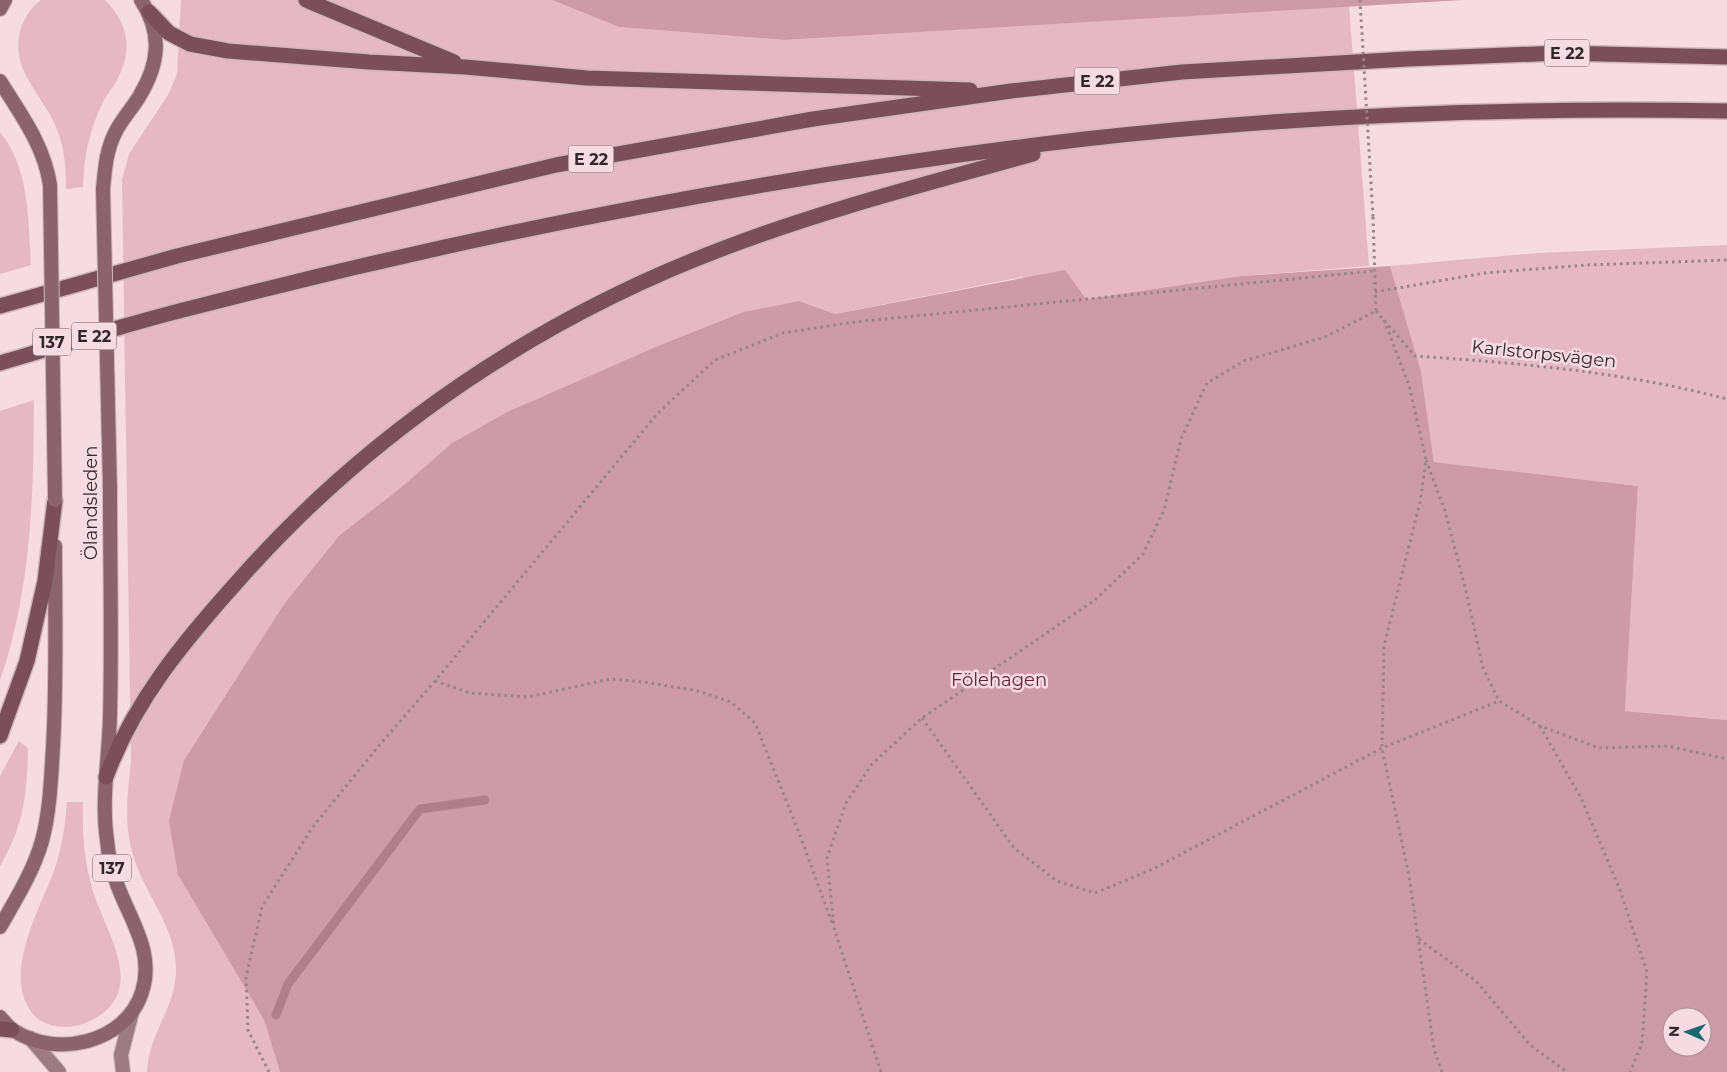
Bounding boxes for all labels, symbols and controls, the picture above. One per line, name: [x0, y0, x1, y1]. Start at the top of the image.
road number: E 22: [1544, 40, 1590, 66]
road number: E 22: [1074, 68, 1120, 94]
road number: E 22: [568, 146, 614, 172]
road number: E 22: [72, 322, 116, 350]
road number: 137: [33, 328, 71, 356]
street label: Karlstorpsvägen: [1471, 335, 1617, 373]
street label: Ölandsleden: [80, 446, 102, 560]
park label: Fölehagen: [951, 669, 1047, 691]
road number: 137: [93, 854, 131, 881]
north arrow: [1662, 1007, 1712, 1057]
text: N: [1665, 1026, 1683, 1038]

